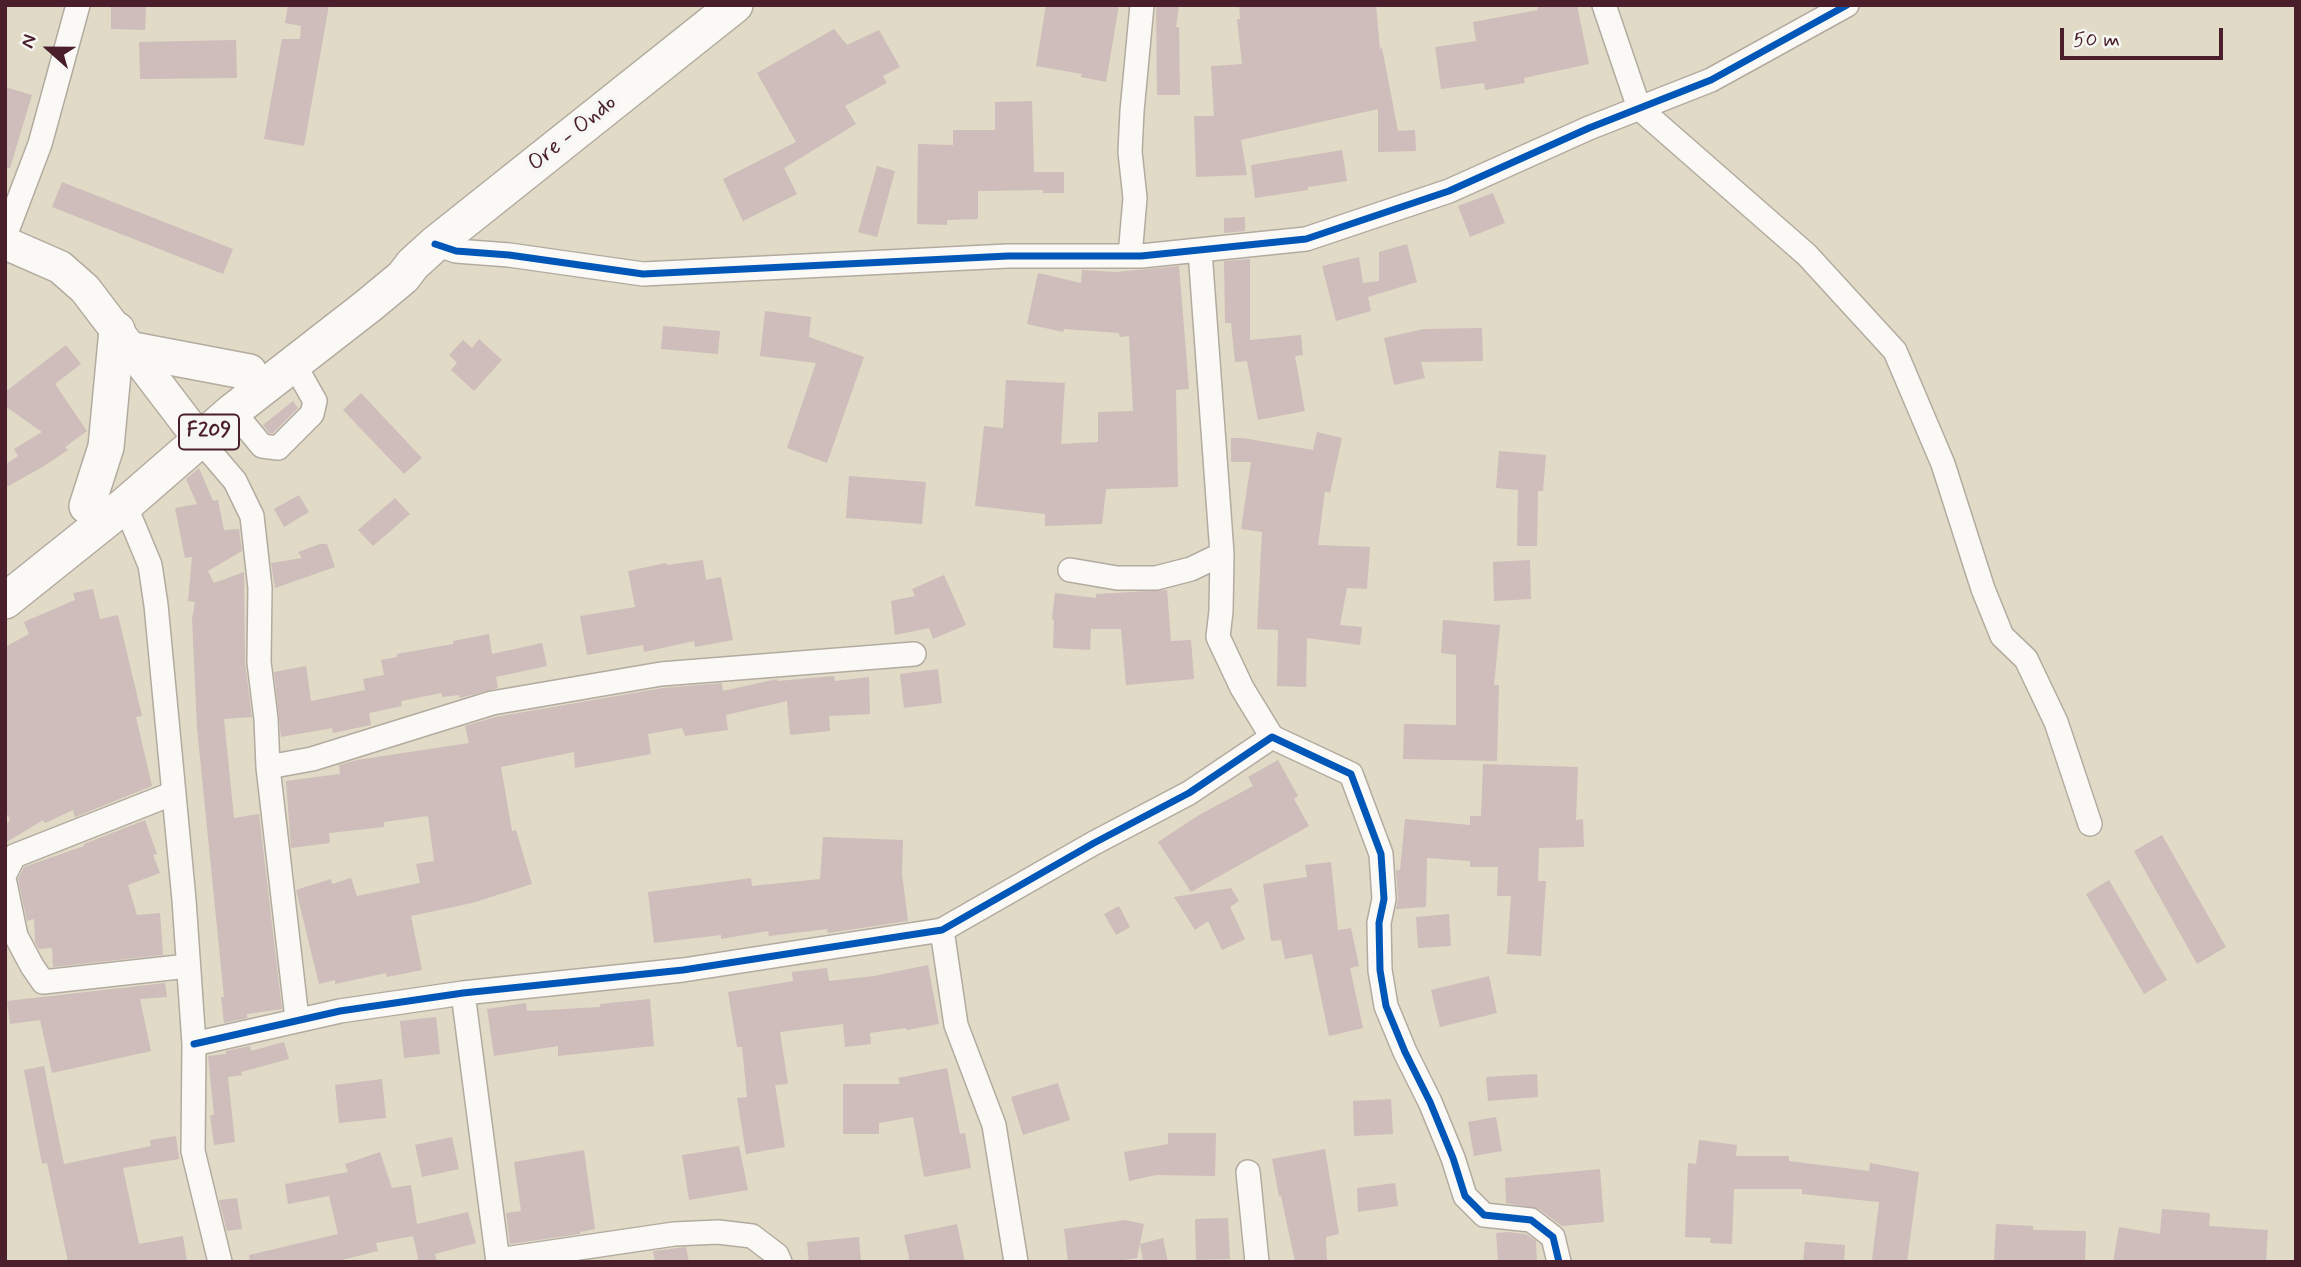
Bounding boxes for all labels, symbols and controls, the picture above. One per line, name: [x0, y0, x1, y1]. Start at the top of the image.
north arrow: [14, 14, 84, 84]
scale bar: [2063, 14, 2226, 58]
text: 50 m: [2073, 26, 2120, 54]
text: N: [15, 31, 43, 52]
street label: Ore - Ondo: [523, 90, 623, 178]
road number: F209: [179, 414, 239, 450]

